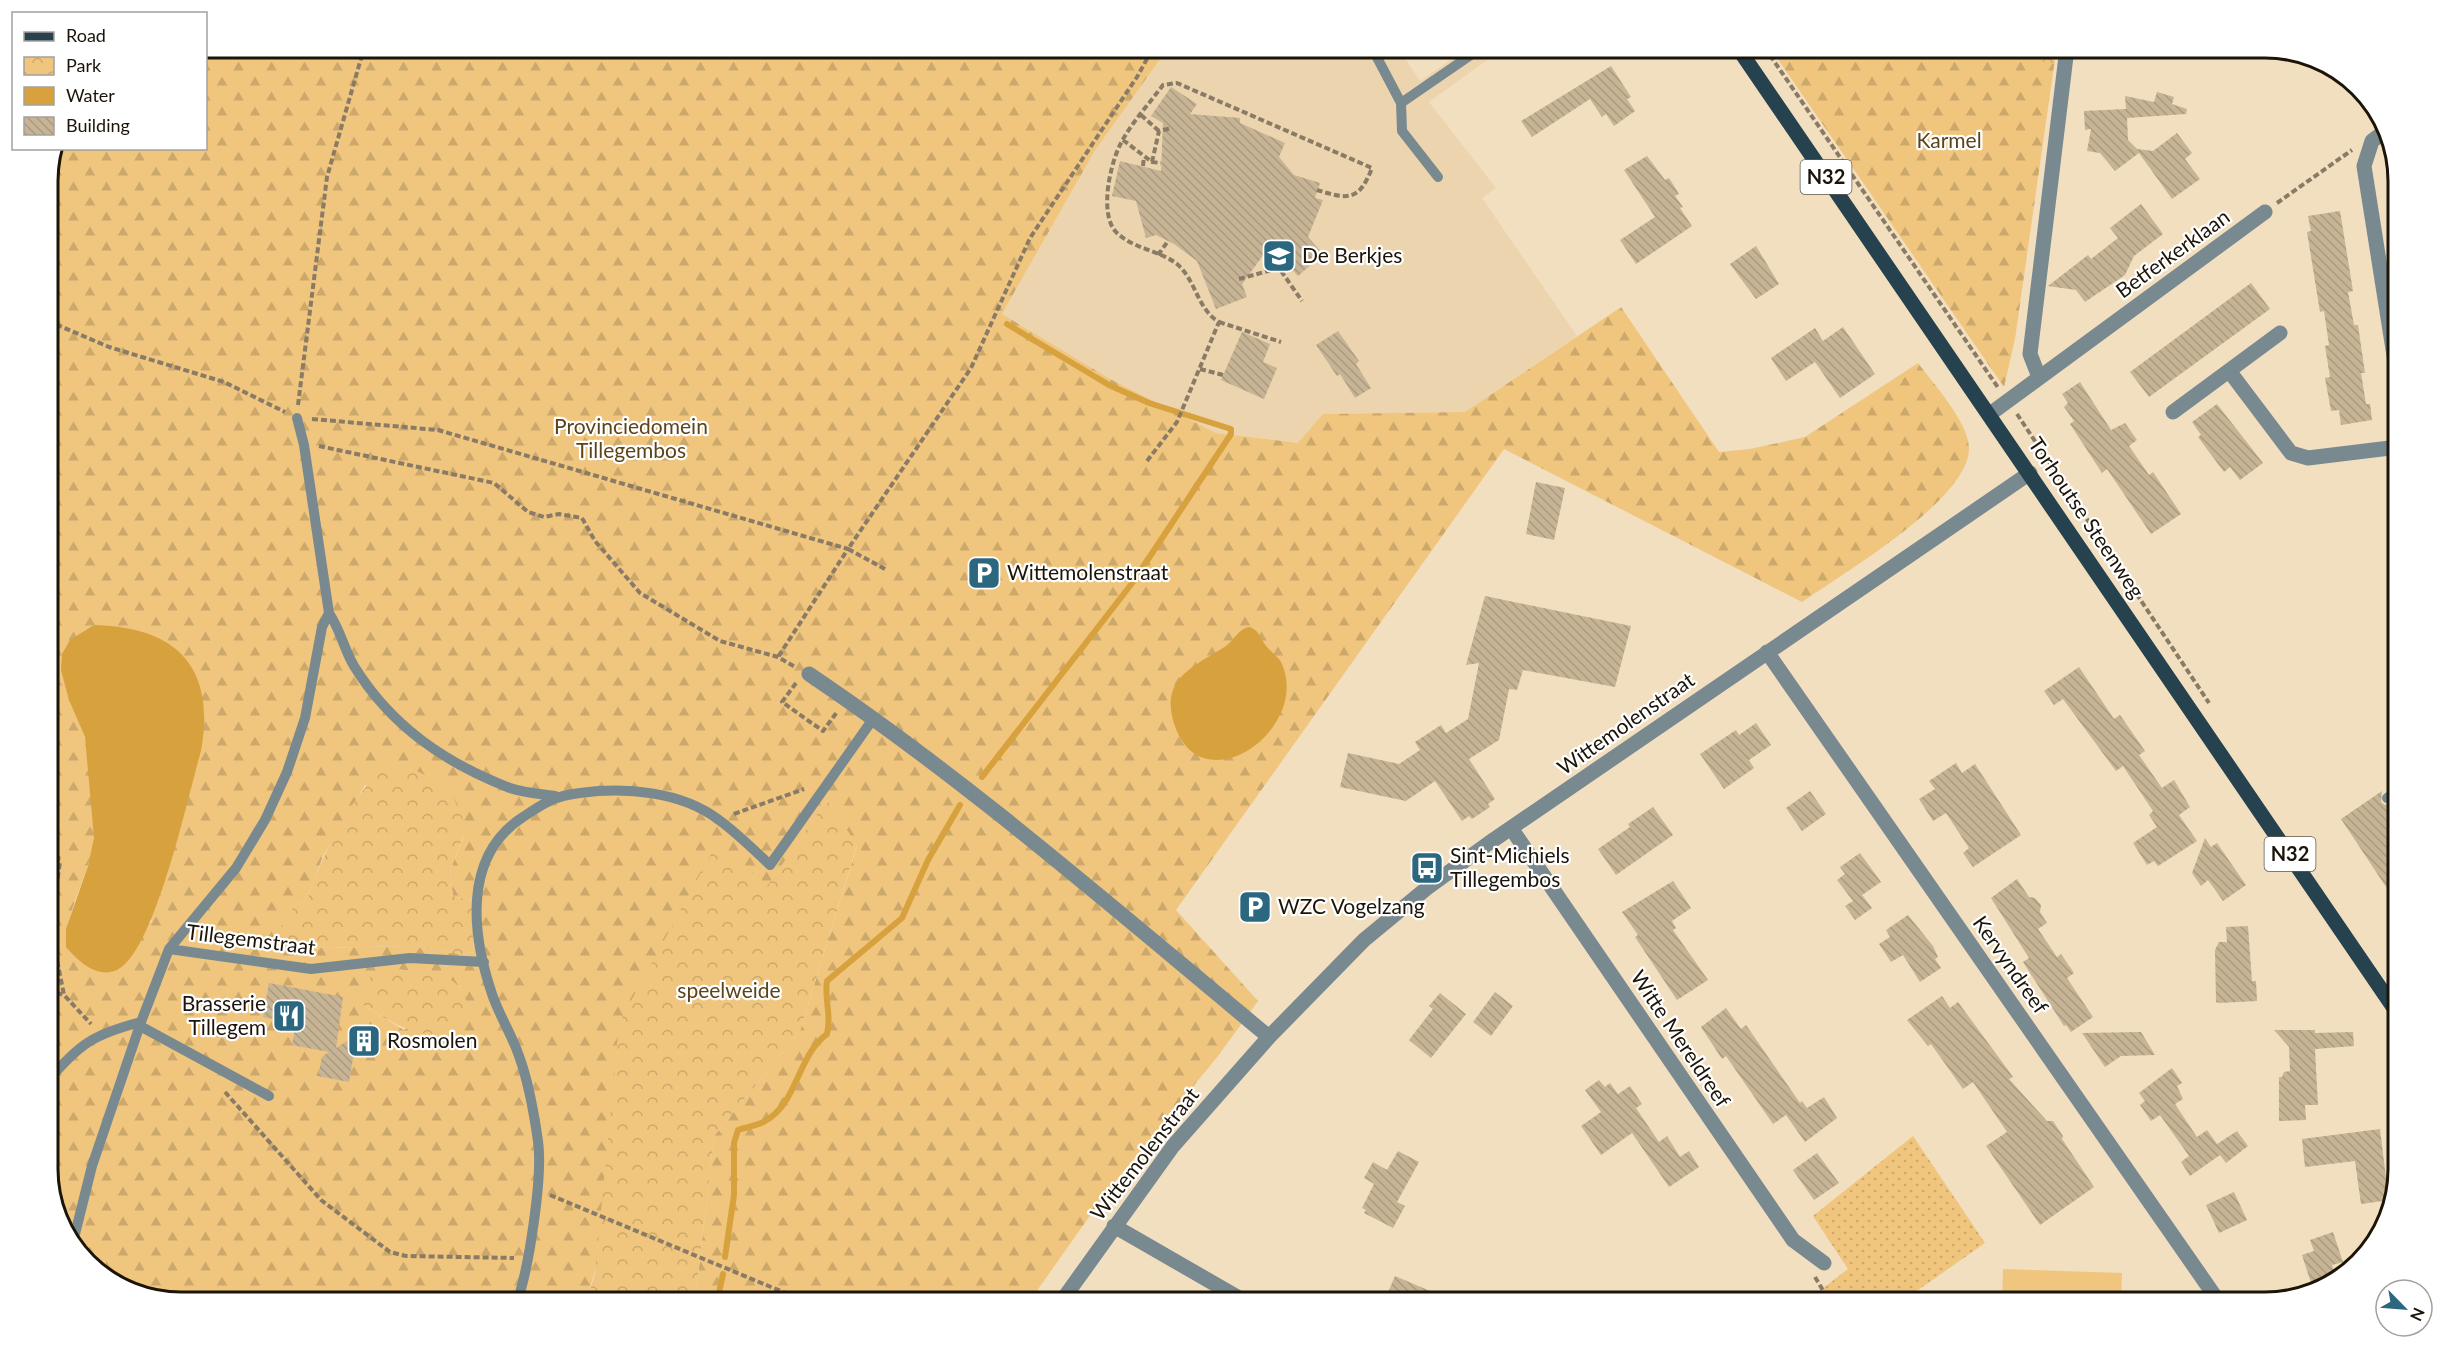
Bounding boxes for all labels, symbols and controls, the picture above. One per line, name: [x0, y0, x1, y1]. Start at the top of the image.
legend: [12, 12, 207, 150]
text: Road: [66, 24, 106, 46]
text: Park: [66, 54, 102, 76]
text: Water: [66, 84, 115, 106]
text: Building: [66, 114, 130, 136]
park label: Karmel: [1916, 127, 1982, 152]
road number: N32: [1800, 160, 1852, 194]
street label: Betferkerklaan: [2110, 203, 2234, 302]
school or university icon: De Berkjes: [1261, 238, 1297, 274]
place label: De Berkjes: [1302, 242, 1402, 267]
park label: Provinciedomein Tillegembos: [554, 413, 708, 462]
street label: Torhoutse Steenweg: [2024, 432, 2150, 602]
parking icon: Wittemolenstraat: [966, 555, 1002, 591]
place label: Wittemolenstraat: [1007, 559, 1169, 584]
street label: Wittemolenstraat: [1552, 666, 1699, 779]
road number: N32: [2264, 837, 2316, 871]
place label: Sint-Michiels Tillegembos: [1450, 842, 1570, 891]
bus stop icon: Sint-Michiels Tillegembos: [1409, 850, 1445, 886]
parking icon: WZC Vogelzang: [1237, 889, 1273, 925]
place label: WZC Vogelzang: [1278, 893, 1425, 918]
street label: Kervyndreef: [1968, 910, 2054, 1018]
street label: Tillegemstraat: [185, 918, 318, 959]
street label: Witte Mereldreef: [1626, 965, 1737, 1112]
park label: speelweide: [677, 977, 781, 1002]
place label: Brasserie Tillegem: [182, 990, 266, 1039]
restaurant icon: Brasserie Tillegem: [271, 998, 307, 1034]
building icon: Rosmolen: [346, 1023, 382, 1059]
place label: Rosmolen: [387, 1027, 477, 1052]
street label: Wittemolenstraat: [1084, 1081, 1204, 1224]
north arrow: [2374, 1278, 2434, 1338]
text: N: [2407, 1305, 2429, 1324]

